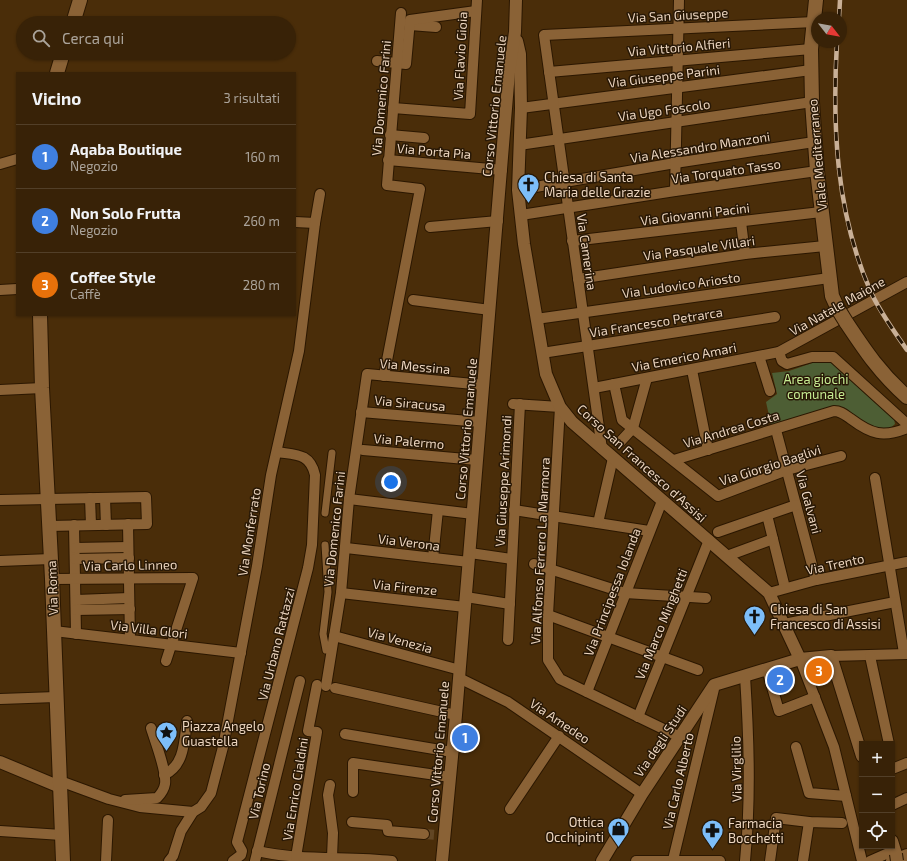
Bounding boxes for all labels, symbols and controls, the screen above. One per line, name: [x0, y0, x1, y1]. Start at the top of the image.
street label: Via San Giuseppe: [627, 4, 729, 26]
street label: Via Flavio Gioia: [450, 11, 470, 101]
north arrow: [811, 12, 847, 48]
search box: [16, 16, 296, 60]
icon: search: [30, 27, 52, 49]
text: Cerca qui: [62, 29, 124, 47]
street label: Corso Vittorio Emanuele: [479, 34, 509, 178]
street label: Via Vittorio Alfieri: [627, 35, 731, 59]
street label: Via Domenico Farini: [368, 40, 394, 156]
street label: Via Giuseppe Parini: [607, 61, 721, 91]
text: Vicino: [32, 88, 81, 108]
text: 3 risultati: [223, 90, 280, 106]
street label: Via Ugo Foscolo: [617, 96, 711, 124]
street label: Viale Mediterraneo: [804, 98, 830, 212]
street label: Via Alessandro Manzoni: [629, 128, 771, 166]
text: Aqaba Boutique: [70, 140, 182, 158]
street label: Via Porta Pia: [396, 140, 472, 162]
text: 1: [42, 149, 48, 165]
text: 160 m: [245, 149, 280, 165]
street label: Via Torquato Tasso: [670, 155, 782, 187]
text: Negozio: [70, 158, 118, 174]
place label: Chiesa di Santa Maria delle Grazie: [544, 169, 650, 200]
church icon: Chiesa di Santa Maria delle Grazie: [515, 171, 541, 204]
street label: Via Giovanni Pacini: [639, 199, 751, 229]
text: Non Solo Frutta: [70, 204, 181, 222]
text: 2: [41, 213, 49, 229]
text: 260 m: [243, 213, 280, 229]
street label: Via Camerina: [574, 213, 600, 291]
text: Negozio: [70, 222, 118, 238]
street label: Via Pasquale Villari: [642, 232, 756, 264]
text: Coffee Style: [70, 268, 156, 286]
street label: Via Ludovico Ariosto: [621, 269, 741, 301]
street label: Via Natale Maione: [786, 273, 888, 339]
text: 3: [41, 277, 49, 293]
text: 280 m: [243, 277, 280, 293]
text: Caffè: [70, 286, 101, 302]
street label: Via Francesco Petrarca: [588, 304, 724, 340]
street label: Via Emerico Amari: [630, 339, 738, 375]
street label: Via Messina: [379, 355, 451, 377]
street label: Corso Vittorio Emanuele: [452, 357, 480, 501]
park label: Area giochi comunale: [783, 371, 849, 402]
street label: Via Siracusa: [374, 392, 446, 414]
street label: Corso San Francesco d'Assisi: [574, 401, 710, 525]
street label: Via Andrea Costa: [681, 407, 781, 451]
street label: Via Giuseppe Arimondi: [492, 415, 514, 547]
street label: Via Palermo: [373, 430, 445, 452]
street label: Via Giorgio Baglivi: [717, 441, 823, 489]
street label: Via Alfonso Ferrero La Marmora: [527, 457, 553, 645]
street label: Via Galvani: [793, 469, 825, 535]
street label: Via Domenico Farini: [320, 471, 348, 587]
your location: [381, 472, 401, 492]
street label: Via Monferrato: [234, 487, 264, 577]
street label: Via Principessa Iolanda: [580, 526, 644, 658]
street label: Via Verona: [377, 530, 441, 554]
street label: Via Trento: [804, 550, 866, 578]
street label: Via Carlo Linneo: [83, 556, 177, 574]
street label: Via Roma: [43, 560, 61, 616]
street label: Via Marco Minghetti: [631, 566, 691, 682]
street label: Via Firenze: [372, 576, 438, 598]
street label: Via Urbano Rattazzi: [254, 586, 298, 702]
place label: Chiesa di San Francesco di Assisi: [770, 601, 881, 632]
church icon: Chiesa di San Francesco di Assisi: [741, 603, 767, 636]
street label: Via Villa Glori: [110, 616, 188, 642]
street label: Via Venezia: [366, 624, 434, 656]
pin: 3: [806, 656, 832, 686]
pin: 2: [767, 665, 793, 695]
street label: Corso Vittorio Emanuele: [424, 680, 452, 824]
street label: Via Amedeo: [527, 695, 593, 747]
street label: Via degli Studi: [630, 702, 690, 780]
place label: Piazza Angelo Guastella: [182, 718, 264, 749]
place icon: Piazza Angelo Guastella: [154, 720, 180, 753]
pin: 1: [452, 723, 478, 753]
street label: Via Carlo Alberto: [659, 731, 697, 831]
street label: Via Enrico Cialdini: [279, 736, 311, 842]
street label: Via Virglilio: [727, 736, 745, 802]
map controls: [859, 741, 895, 849]
button: +: [859, 741, 895, 777]
street label: Via Torino: [245, 761, 273, 821]
button: −: [859, 777, 895, 813]
button: locate: [859, 813, 895, 849]
place label: Ottica Occhipinti: [545, 814, 604, 845]
place label: Farmacia Bocchetti: [728, 815, 784, 846]
shop icon: Ottica Occhipinti: [606, 816, 632, 849]
pharmacy icon: Farmacia Bocchetti: [700, 817, 726, 850]

